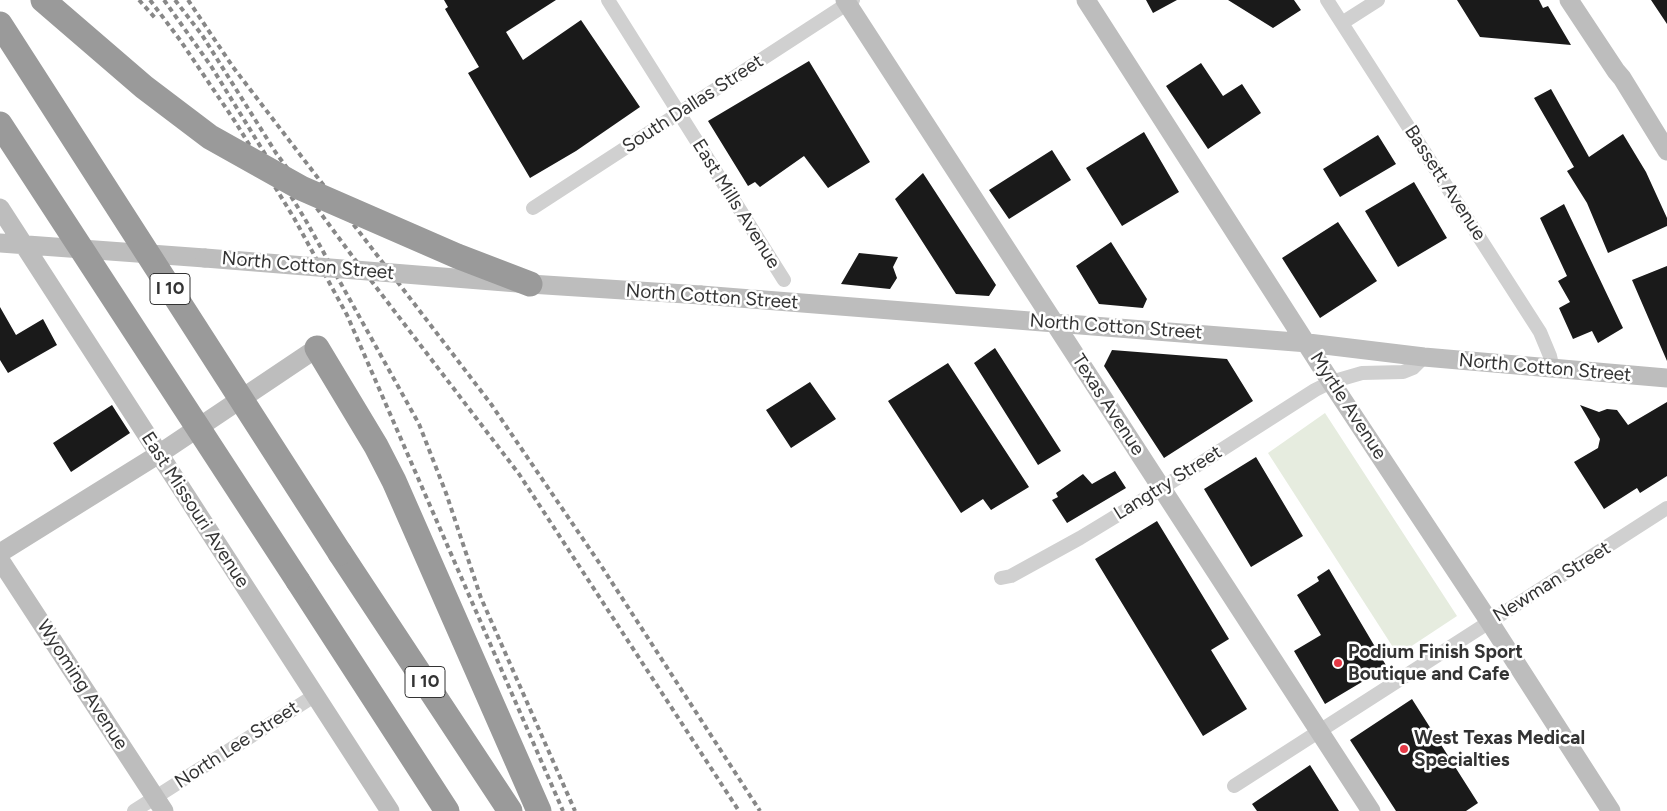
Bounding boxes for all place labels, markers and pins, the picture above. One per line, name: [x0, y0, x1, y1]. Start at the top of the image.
place label: Podium Finish Sport Boutique and Cafe: [1348, 641, 1523, 685]
marker: Podium Finish Sport Boutique and Cafe: [1332, 657, 1344, 669]
place label: West Texas Medical Specialties: [1414, 727, 1585, 771]
marker: West Texas Medical Specialties: [1398, 743, 1410, 755]

